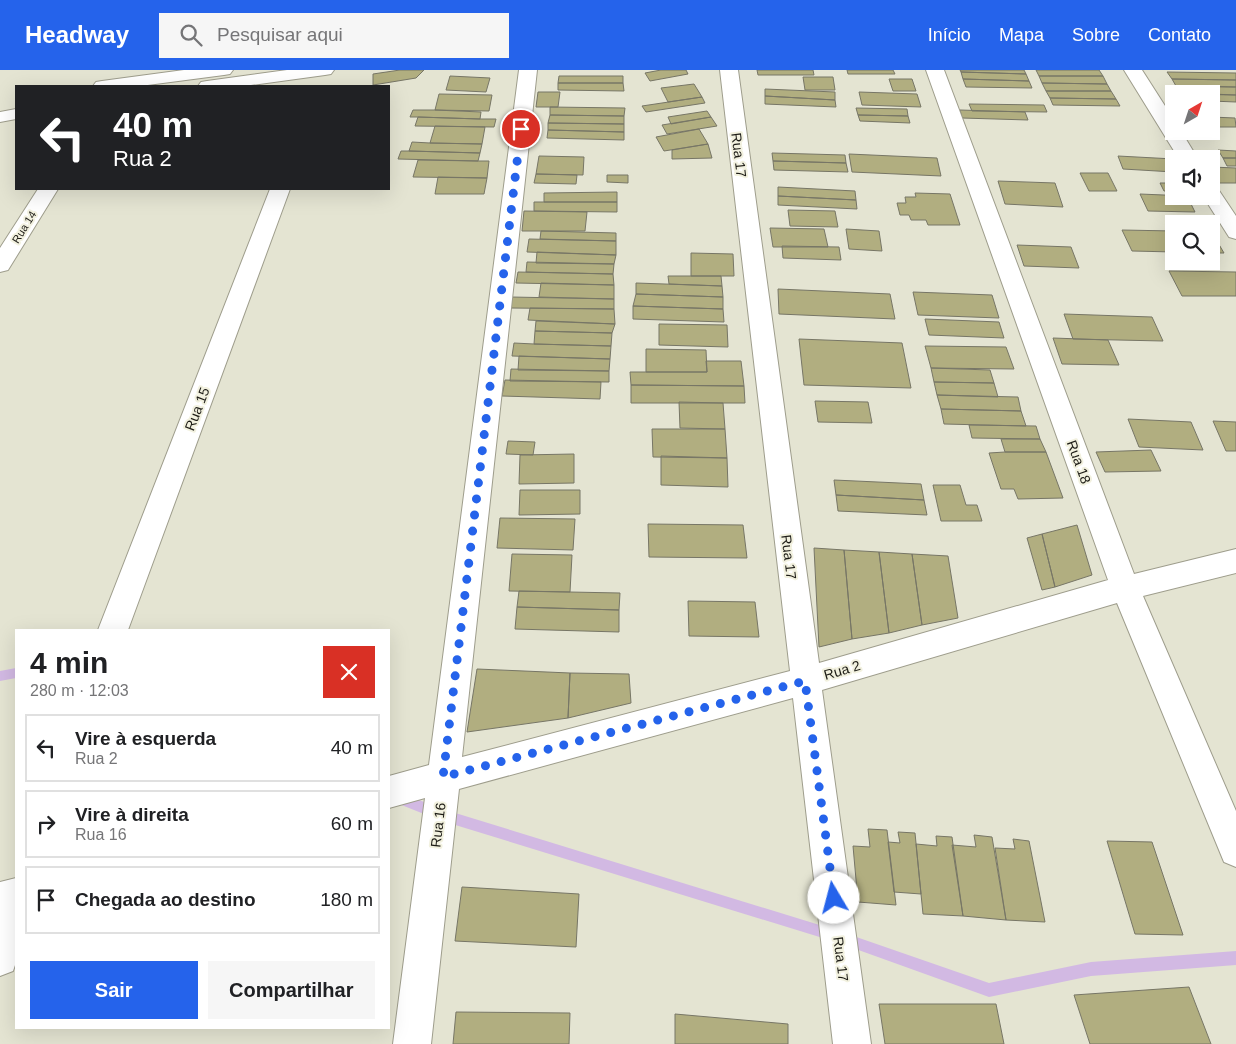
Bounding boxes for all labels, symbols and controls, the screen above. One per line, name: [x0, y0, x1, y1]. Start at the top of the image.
search box: [159, 13, 509, 58]
text: Headway: [25, 21, 129, 48]
icon: search: [177, 21, 205, 49]
text: Pesquisar aqui: [217, 24, 343, 45]
text: Início: [928, 25, 971, 45]
text: Mapa: [999, 25, 1044, 45]
text: Sobre: [1072, 25, 1120, 45]
text: Contato: [1148, 25, 1211, 45]
north arrow: [1165, 85, 1220, 140]
map controls: [1165, 85, 1220, 270]
icon: left: [30, 105, 95, 170]
text: 40 m: [113, 105, 193, 144]
pin: [500, 108, 542, 150]
icon: arrive: [507, 115, 535, 143]
street label: Rua 17: [728, 132, 750, 179]
text: Rua 2: [113, 146, 172, 171]
button: sound: [1165, 150, 1220, 205]
street label: Rua 14: [10, 209, 38, 245]
button: search: [1165, 215, 1220, 270]
street label: Rua 15: [181, 385, 213, 433]
street label: Rua 18: [1064, 438, 1094, 486]
street label: Rua 17: [778, 534, 800, 581]
text: 4 min: [30, 646, 108, 679]
button: close: [323, 646, 375, 698]
street label: Rua 2: [822, 657, 862, 683]
text: 280 m · 12:03: [30, 682, 129, 699]
text: Vire à esquerda: [75, 728, 216, 749]
icon: left: [32, 734, 60, 762]
text: 40 m: [331, 737, 373, 758]
text: Rua 2: [75, 750, 118, 767]
street label: Rua 16: [427, 801, 449, 848]
text: Vire à direita: [75, 804, 189, 825]
icon: right: [32, 810, 60, 838]
text: 60 m: [331, 813, 373, 834]
text: Rua 16: [75, 826, 127, 843]
position arrow: [807, 871, 859, 923]
icon: arrive: [32, 886, 60, 914]
text: Chegada ao destino: [75, 889, 256, 910]
text: 180 m: [320, 889, 373, 910]
street label: Rua 17: [830, 936, 852, 983]
button: Sair: [30, 961, 198, 1019]
button: Compartilhar: [208, 961, 375, 1019]

